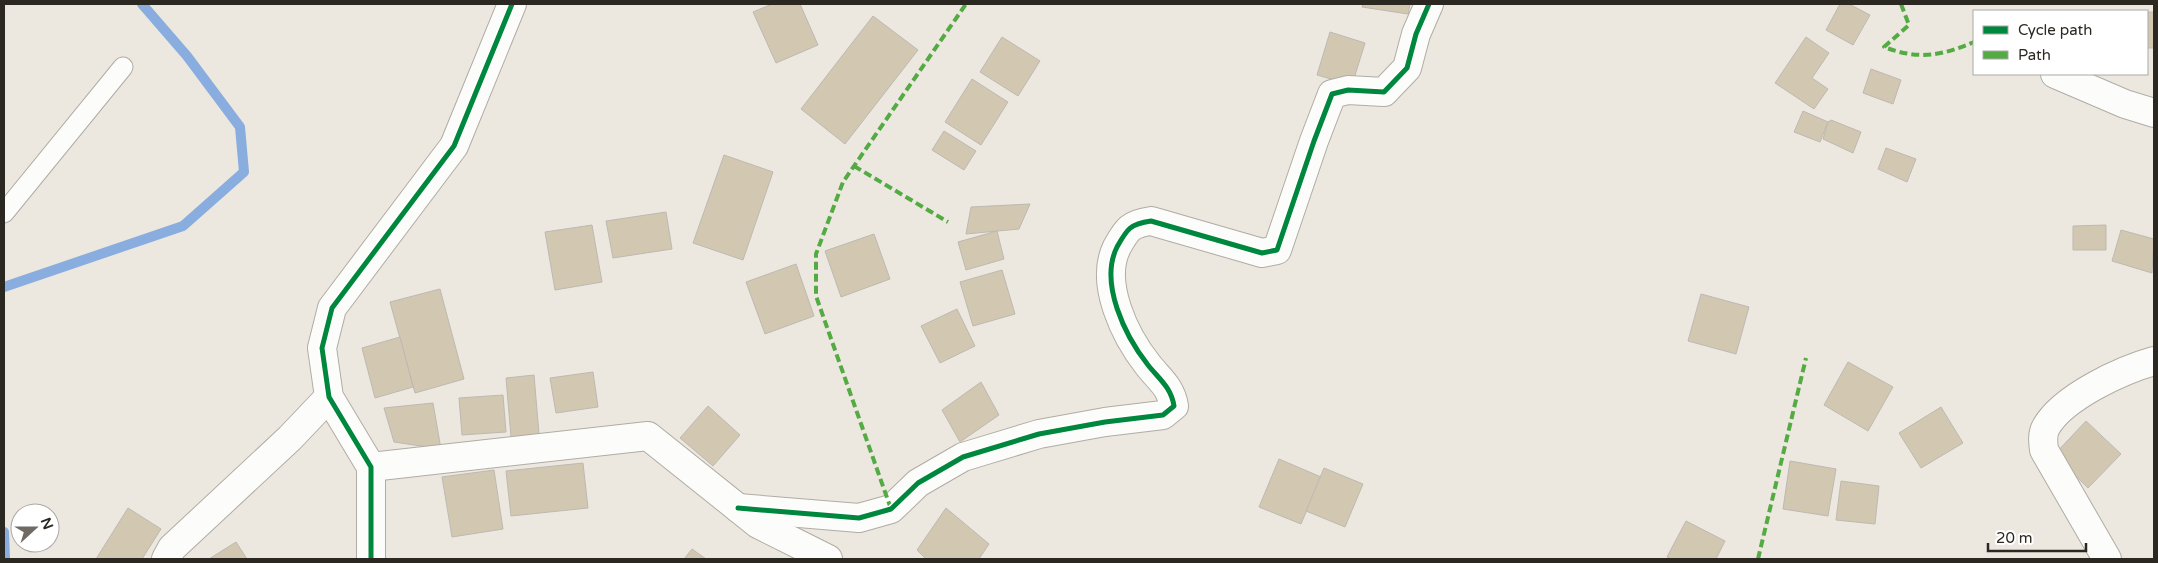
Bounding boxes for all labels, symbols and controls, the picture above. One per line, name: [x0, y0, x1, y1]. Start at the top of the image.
legend: [1973, 10, 2148, 75]
text: Cycle path: [2018, 21, 2092, 39]
text: Path: [2018, 46, 2051, 64]
north arrow: [10, 503, 60, 553]
text: N: [37, 515, 57, 532]
scale bar: [1988, 520, 2086, 552]
text: 20 m: [1996, 529, 2033, 547]

